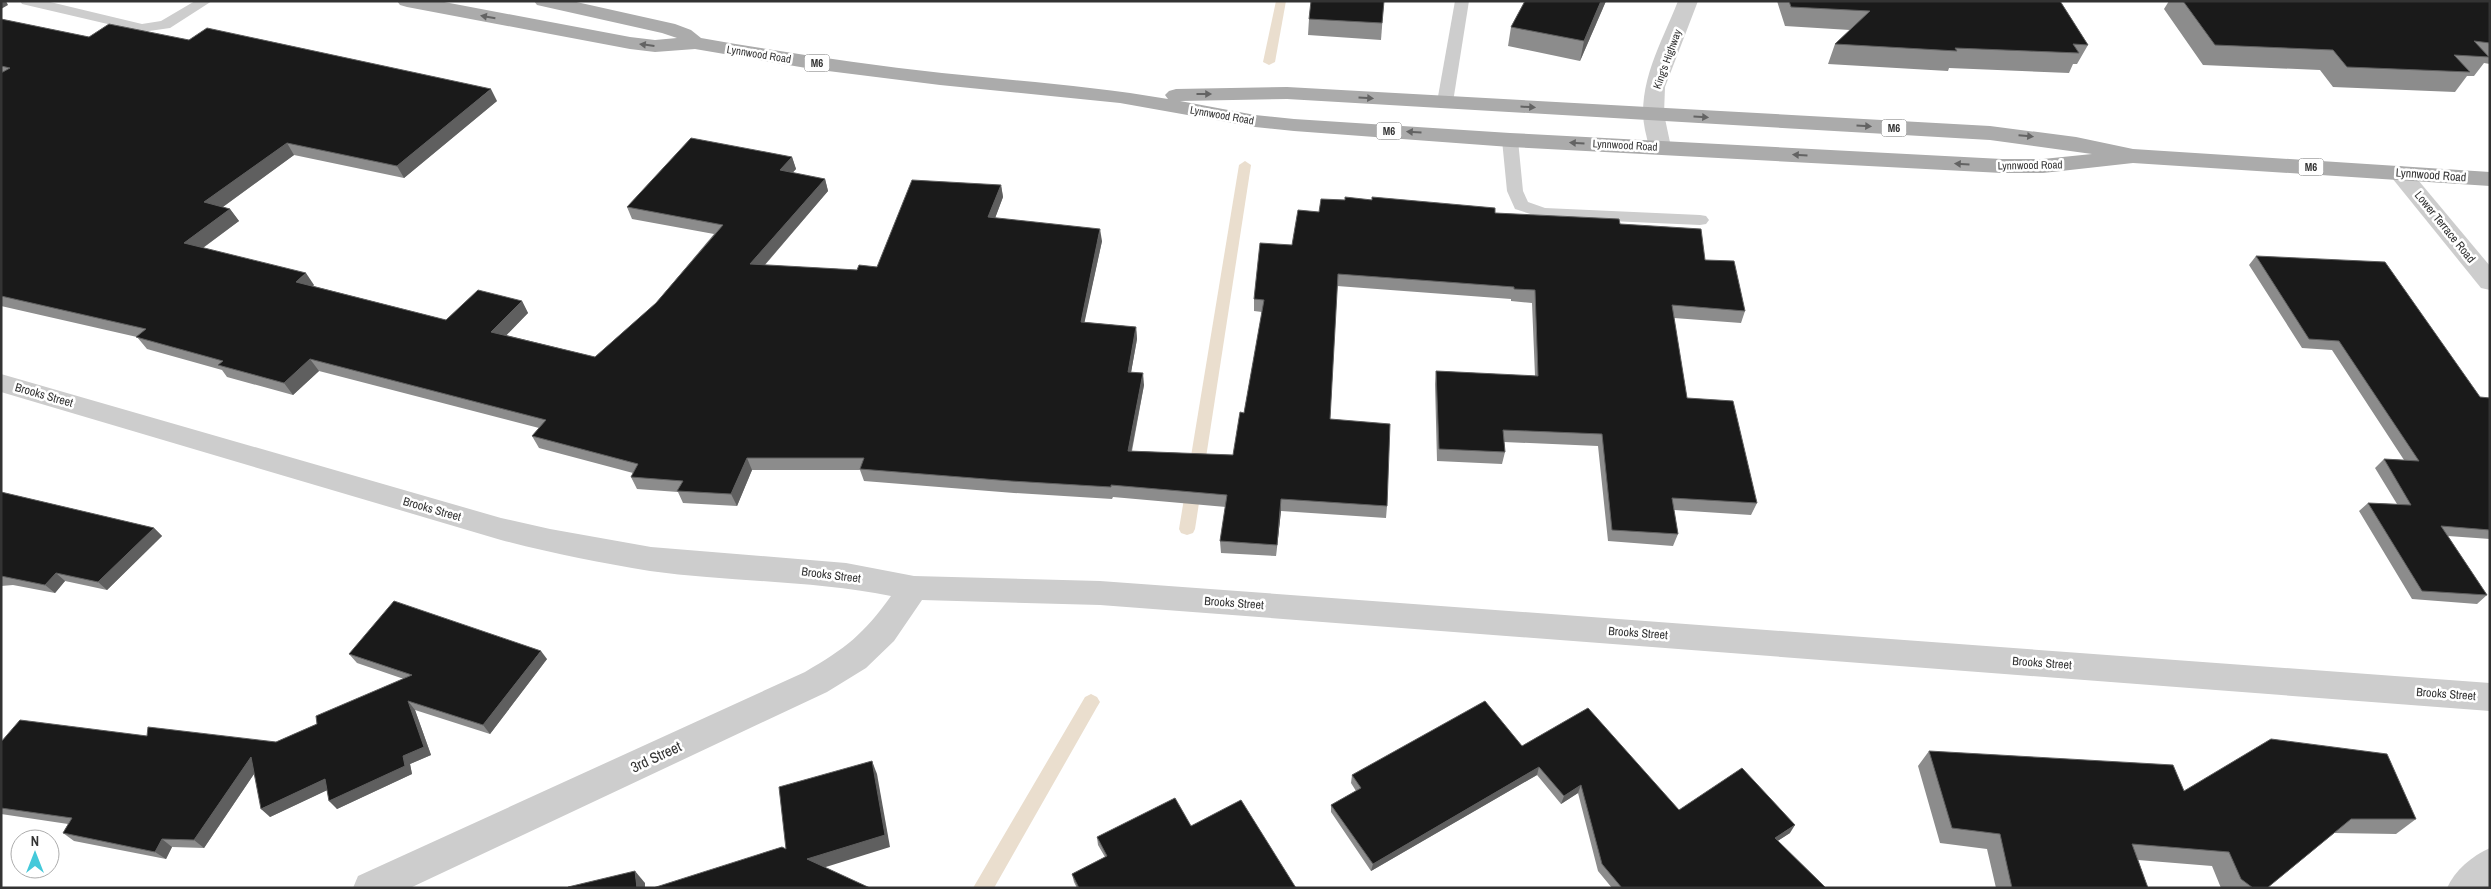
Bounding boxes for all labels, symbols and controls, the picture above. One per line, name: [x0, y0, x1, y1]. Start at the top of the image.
one-way arrow: [480, 12, 496, 20]
street label: King's Highway: [1650, 27, 1684, 91]
one-way arrow: [639, 41, 655, 49]
street label: Lynnwood Road: [726, 42, 792, 66]
road number: M6: [804, 54, 830, 72]
one-way arrow: [1196, 90, 1212, 98]
one-way arrow: [1358, 94, 1374, 102]
street label: Lynnwood Road: [1189, 102, 1255, 128]
one-way arrow: [1521, 103, 1537, 111]
one-way arrow: [1694, 113, 1710, 121]
road number: M6: [1882, 120, 1906, 136]
road number: M6: [1376, 122, 1402, 140]
one-way arrow: [1856, 122, 1872, 130]
one-way arrow: [1406, 128, 1422, 136]
one-way arrow: [2018, 132, 2034, 140]
street label: Lynnwood Road: [1592, 136, 1658, 154]
one-way arrow: [1568, 138, 1584, 146]
one-way arrow: [1792, 150, 1808, 158]
street label: Lynnwood Road: [1997, 157, 2063, 173]
road number: M6: [2298, 158, 2324, 176]
one-way arrow: [1954, 159, 1970, 167]
street label: Lynnwood Road: [2395, 165, 2467, 185]
street label: Lower Terrace Road: [2411, 188, 2479, 266]
street label: Brooks Street: [13, 379, 75, 411]
street label: Brooks Street: [401, 493, 463, 525]
street label: Brooks Street: [800, 563, 862, 587]
street label: Brooks Street: [1204, 593, 1265, 613]
street label: Brooks Street: [1608, 623, 1669, 643]
street label: Brooks Street: [2012, 653, 2073, 673]
street label: Brooks Street: [2416, 684, 2477, 704]
street label: 3rd Street: [627, 735, 685, 777]
north arrow: [10, 829, 60, 879]
text: N: [31, 832, 39, 850]

